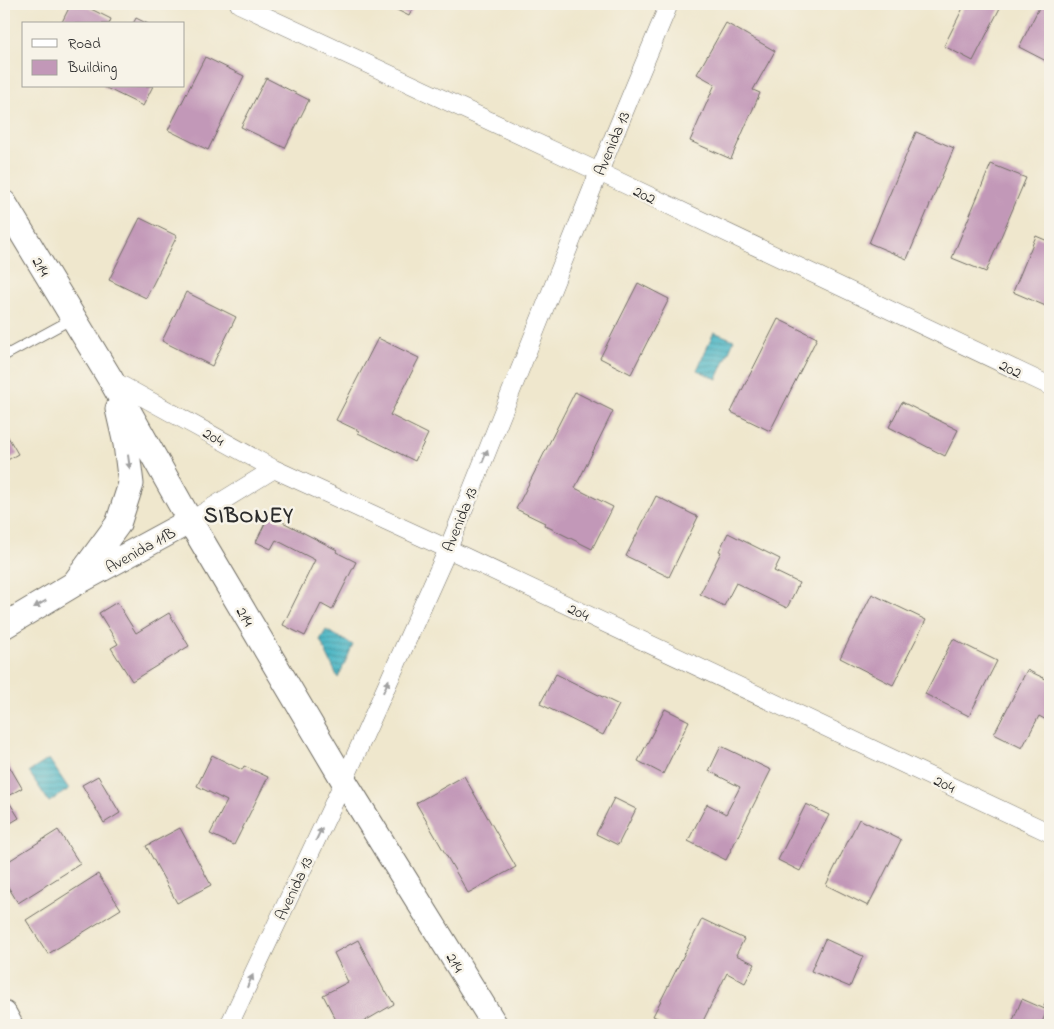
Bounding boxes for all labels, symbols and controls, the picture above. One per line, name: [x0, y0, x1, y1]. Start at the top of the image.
legend: [22, 22, 185, 88]
text: Road: [68, 33, 101, 55]
text: Building: [67, 57, 117, 80]
street label: Avenida 13: [589, 108, 637, 180]
street label: 202: [629, 180, 660, 212]
street label: 214: [25, 252, 56, 282]
street label: 202: [995, 354, 1026, 386]
street label: 204: [198, 422, 229, 454]
one-way arrow: [481, 449, 489, 464]
one-way arrow: [125, 454, 133, 470]
street label: Avenida 13: [437, 484, 485, 556]
district label: SIBONEY: [204, 502, 294, 532]
street label: Avenida 11B: [101, 521, 181, 580]
street label: 204: [563, 597, 593, 628]
one-way arrow: [34, 600, 47, 609]
street label: 214: [229, 602, 260, 632]
one-way arrow: [383, 679, 391, 693]
street label: 204: [929, 769, 959, 800]
one-way arrow: [315, 827, 323, 841]
street label: Avenida 13: [270, 853, 320, 925]
street label: 214: [439, 948, 470, 978]
one-way arrow: [246, 974, 254, 988]

